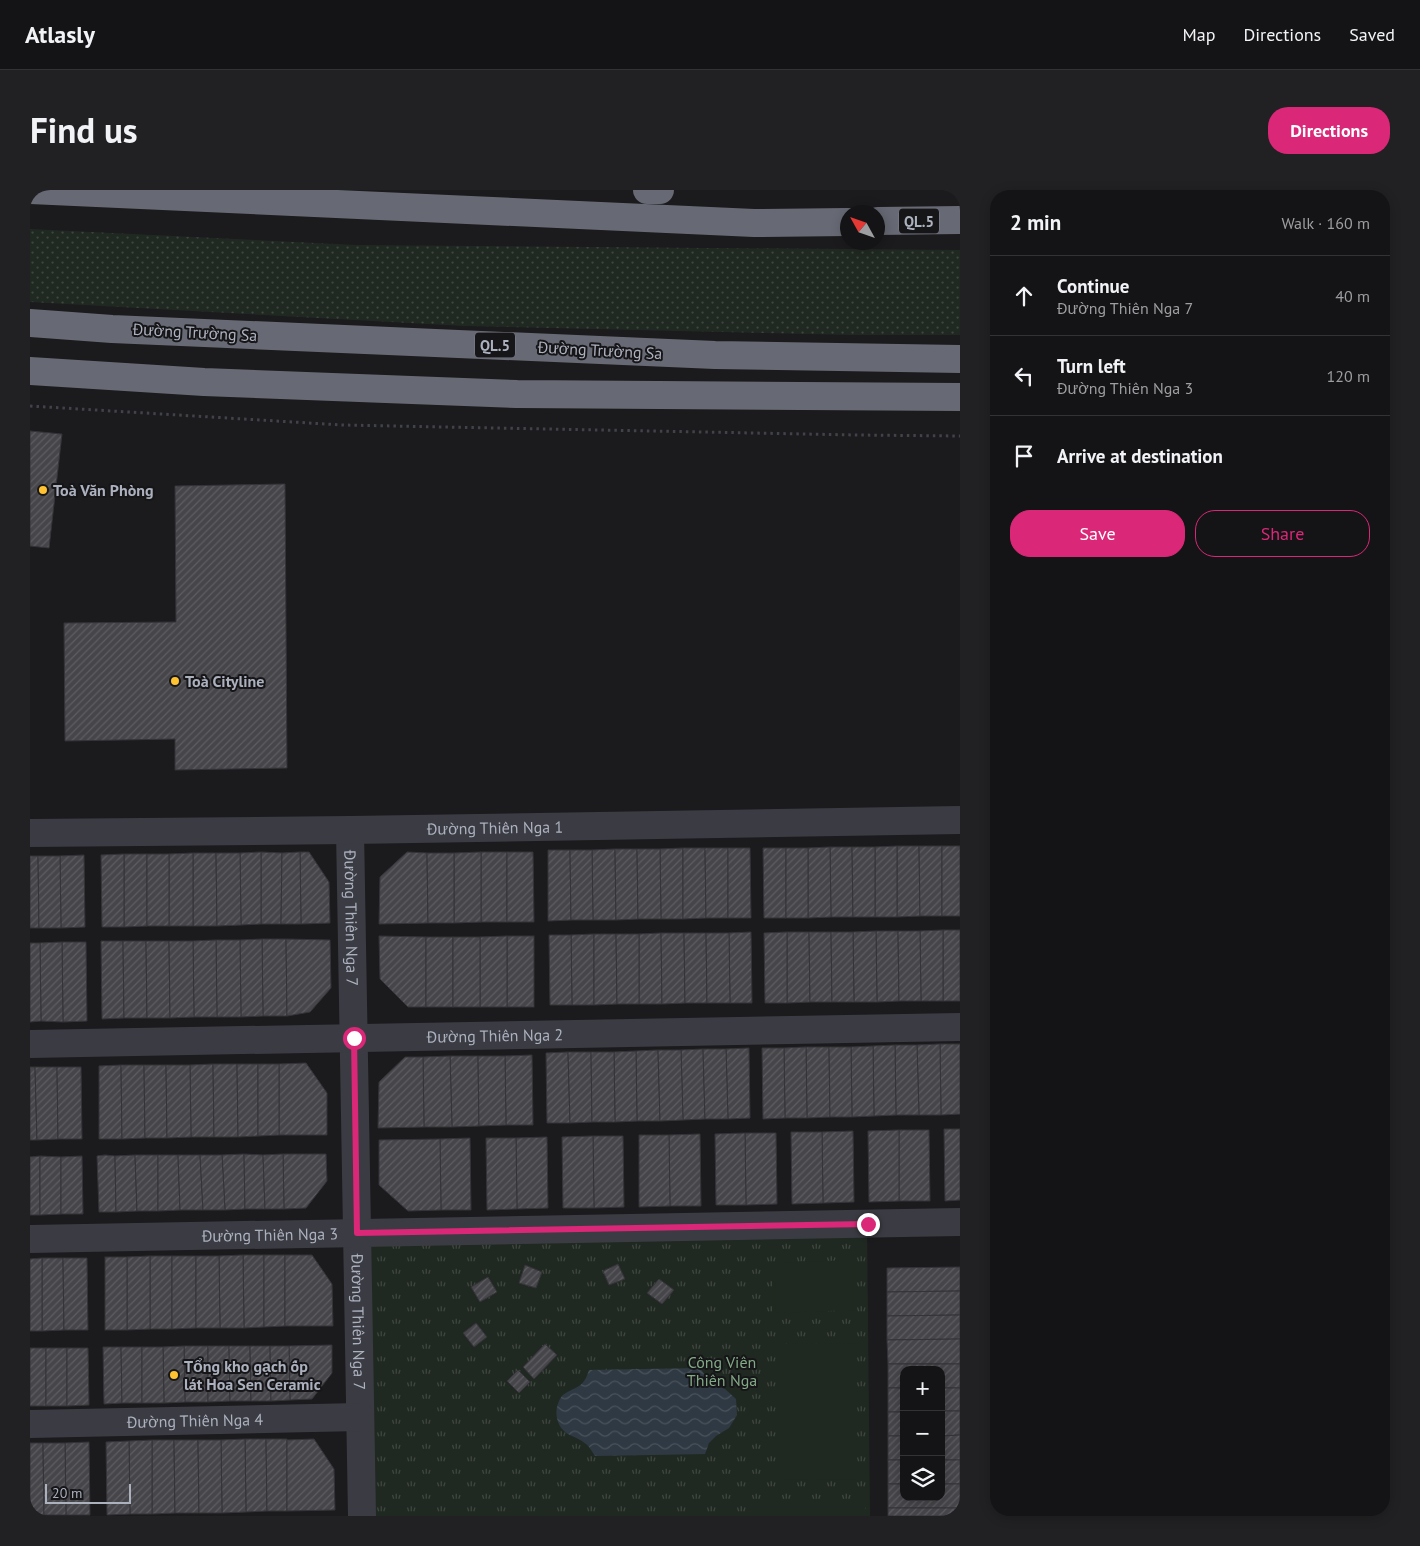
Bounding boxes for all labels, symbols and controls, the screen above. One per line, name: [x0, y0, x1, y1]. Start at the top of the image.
text: Atlasly: [25, 19, 95, 50]
text: Map: [1183, 23, 1215, 46]
text: Directions: [1243, 23, 1321, 46]
text: Saved: [1349, 23, 1395, 46]
text: Find us: [30, 107, 138, 153]
button: Directions: [1268, 107, 1390, 154]
north arrow: [840, 205, 885, 250]
road number: QL.5: [899, 208, 939, 234]
text: 2 min: [1010, 209, 1061, 236]
text: Walk · 160 m: [1281, 213, 1370, 233]
text: Continue: [1057, 274, 1129, 298]
icon: ahead: [1010, 282, 1038, 310]
text: 40 m: [1335, 286, 1370, 306]
text: Đường Thiên Nga 7: [1057, 298, 1193, 318]
street label: Đường Trường Sa: [131, 319, 258, 345]
road number: QL.5: [475, 332, 515, 358]
street label: Đường Trường Sa: [536, 337, 663, 363]
text: Turn left: [1057, 354, 1126, 378]
icon: left: [1010, 362, 1038, 390]
text: 120 m: [1327, 366, 1370, 386]
text: Đường Thiên Nga 3: [1057, 378, 1193, 398]
icon: arrive: [1010, 442, 1038, 470]
text: Arrive at destination: [1057, 444, 1223, 468]
place label: Toà Văn Phòng: [53, 480, 154, 500]
marker: Toà Văn Phòng: [37, 484, 49, 496]
button: Save: [1010, 510, 1185, 557]
button: Share: [1195, 510, 1370, 557]
place label: Toà Cityline: [185, 671, 264, 691]
marker: Toà Cityline: [169, 675, 181, 687]
street label: Đường Thiên Nga 1: [426, 817, 563, 839]
street label: Đường Thiên Nga 7: [340, 849, 363, 986]
street label: Đường Thiên Nga 2: [426, 1024, 563, 1047]
route start: [343, 1027, 366, 1050]
route end: [857, 1213, 880, 1236]
street label: Đường Thiên Nga 3: [201, 1223, 338, 1246]
street label: Đường Thiên Nga 7: [347, 1253, 370, 1390]
park label: Công Viên Thiên Nga: [687, 1352, 757, 1390]
place label: Tổng kho gạch ốp lát Hoa Sen Ceramic: [184, 1356, 321, 1394]
map controls: [900, 1366, 945, 1501]
button: +: [900, 1366, 945, 1411]
marker: Tổng kho gạch ốp lát Hoa Sen Ceramic: [168, 1369, 180, 1381]
street label: Đường Thiên Nga 4: [126, 1409, 264, 1432]
button: −: [900, 1411, 945, 1456]
button: layers: [900, 1456, 945, 1501]
scale bar: [45, 1481, 131, 1504]
text: 20 m: [52, 1484, 82, 1502]

